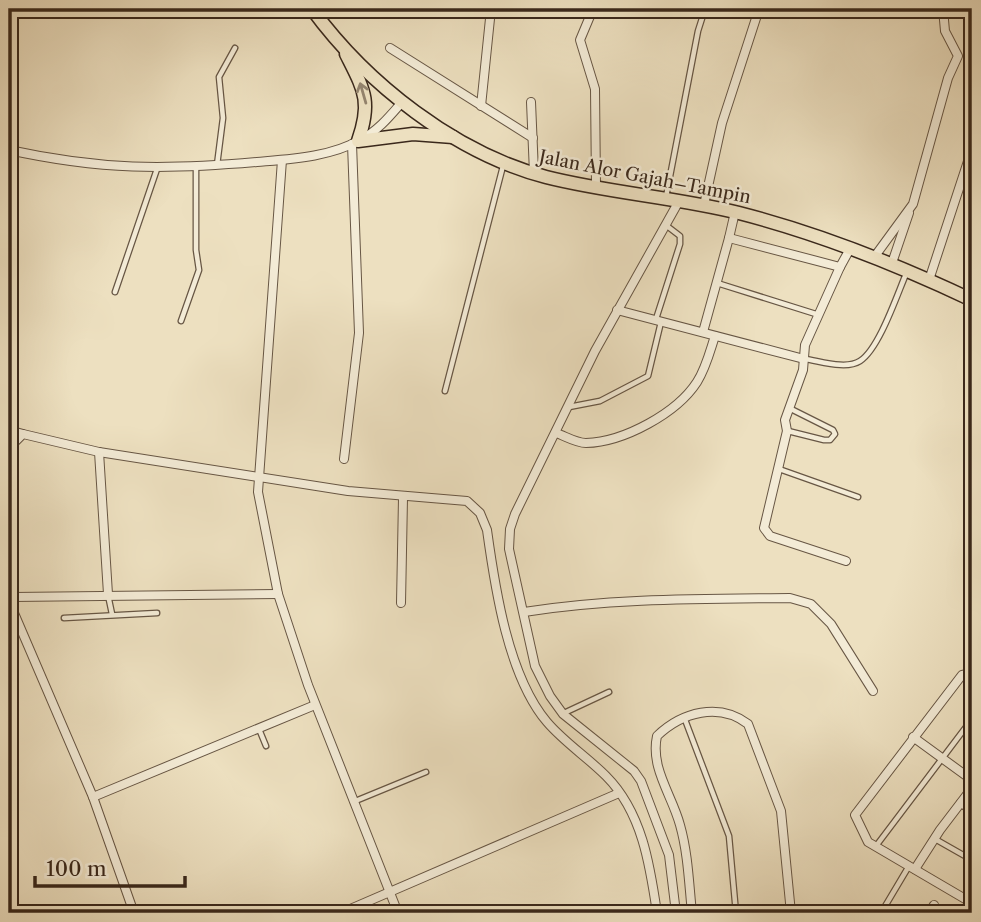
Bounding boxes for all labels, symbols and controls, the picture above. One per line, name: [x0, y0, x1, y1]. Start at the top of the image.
one-way arrow: [356, 83, 369, 105]
street label: Jalan Alor Gajah–Tampin: [534, 145, 753, 208]
scale bar: [35, 845, 186, 889]
text: 100 m: [46, 856, 107, 881]

